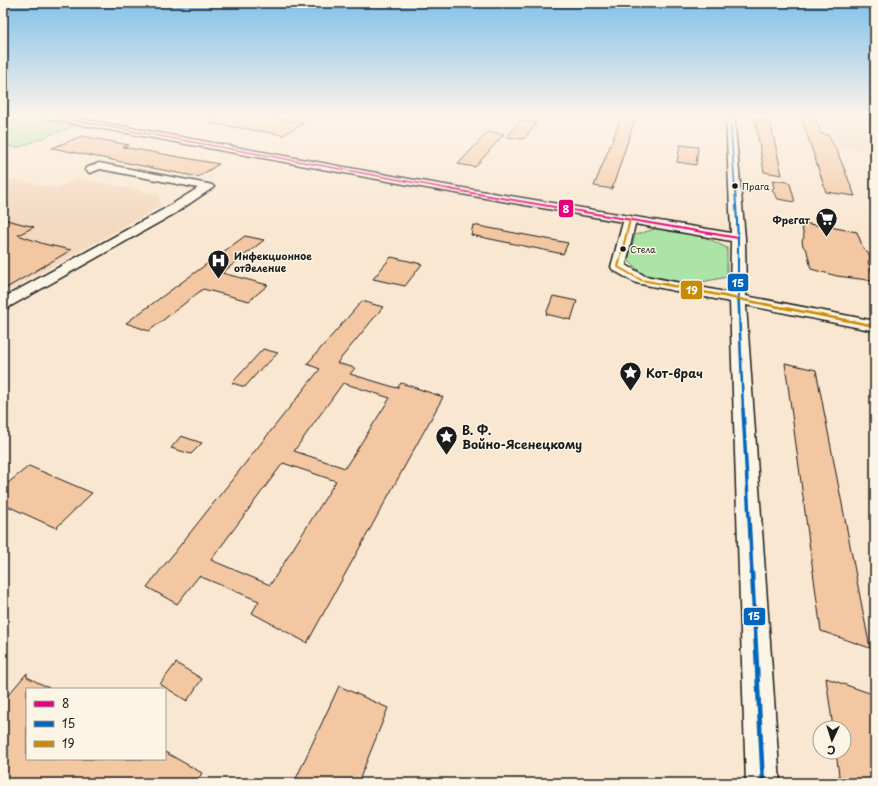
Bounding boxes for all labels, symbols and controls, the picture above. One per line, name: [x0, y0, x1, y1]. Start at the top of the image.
place label: Прага: [742, 179, 770, 193]
marker: Прага: [730, 181, 740, 191]
line badge: 8: [558, 199, 574, 218]
text: 8: [563, 200, 570, 217]
supermarket icon: Фрегат: [813, 206, 839, 239]
place label: Фрегат: [773, 212, 811, 227]
place label: Стела: [630, 242, 656, 256]
marker: Стела: [618, 244, 628, 254]
hospital icon: Инфекционное отделение: [206, 248, 232, 281]
place label: Инфекционное отделение: [234, 248, 312, 275]
line badge: 15: [727, 273, 749, 292]
text: 15: [732, 274, 744, 291]
line badge: 19: [680, 280, 703, 300]
text: 19: [686, 281, 698, 298]
place icon: Кот-врач: [618, 360, 644, 393]
place label: Кот-врач: [646, 364, 703, 382]
place label: В. Ф. Войно-Ясенецкому: [462, 421, 582, 453]
place icon: В. Ф. Войно-Ясенецкому: [433, 424, 459, 457]
line badge: 15: [743, 607, 766, 626]
text: 15: [748, 607, 760, 624]
legend: [26, 688, 166, 760]
text: 8: [62, 694, 70, 712]
text: 15: [62, 714, 75, 732]
north arrow: [812, 720, 852, 760]
text: 19: [62, 734, 74, 752]
text: С: [827, 742, 836, 759]

